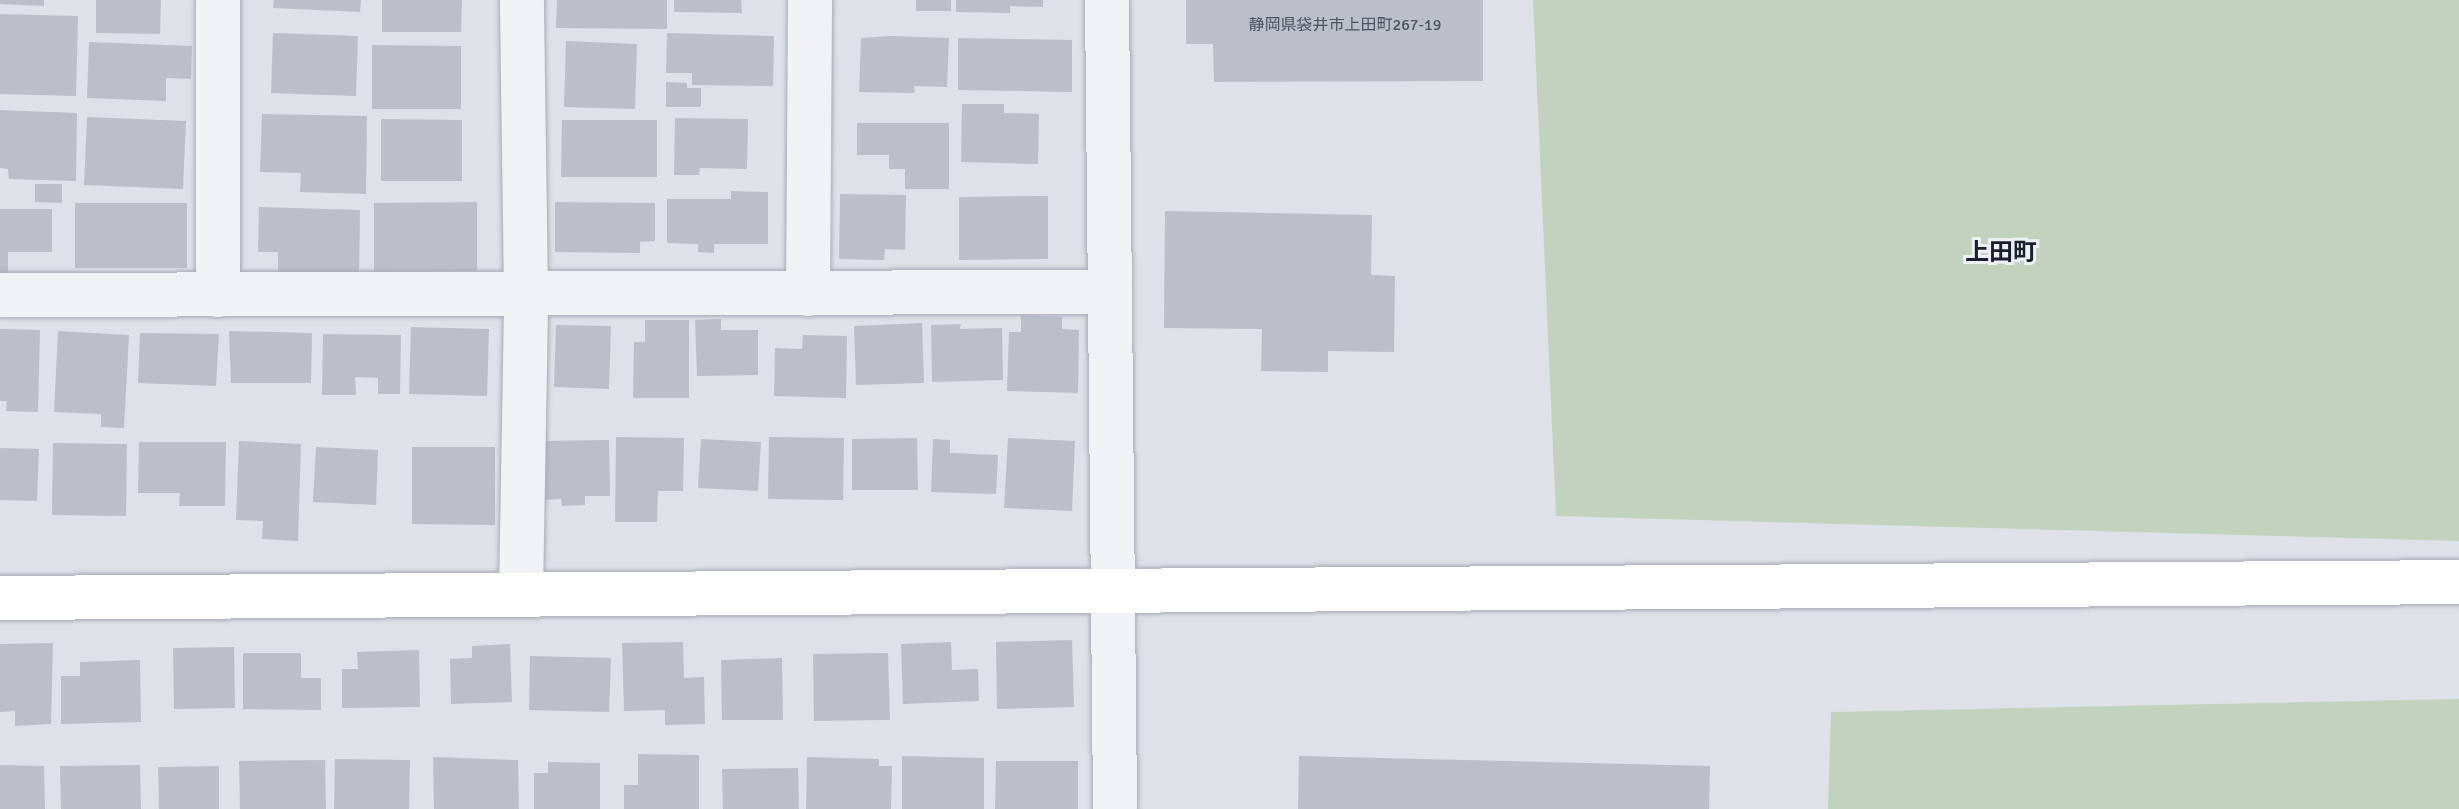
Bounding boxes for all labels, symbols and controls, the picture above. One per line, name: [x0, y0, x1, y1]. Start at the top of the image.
house number: 静岡県袋井市上田町267-19: [1249, 15, 1441, 35]
district label: 上田町: [1965, 239, 2037, 267]

